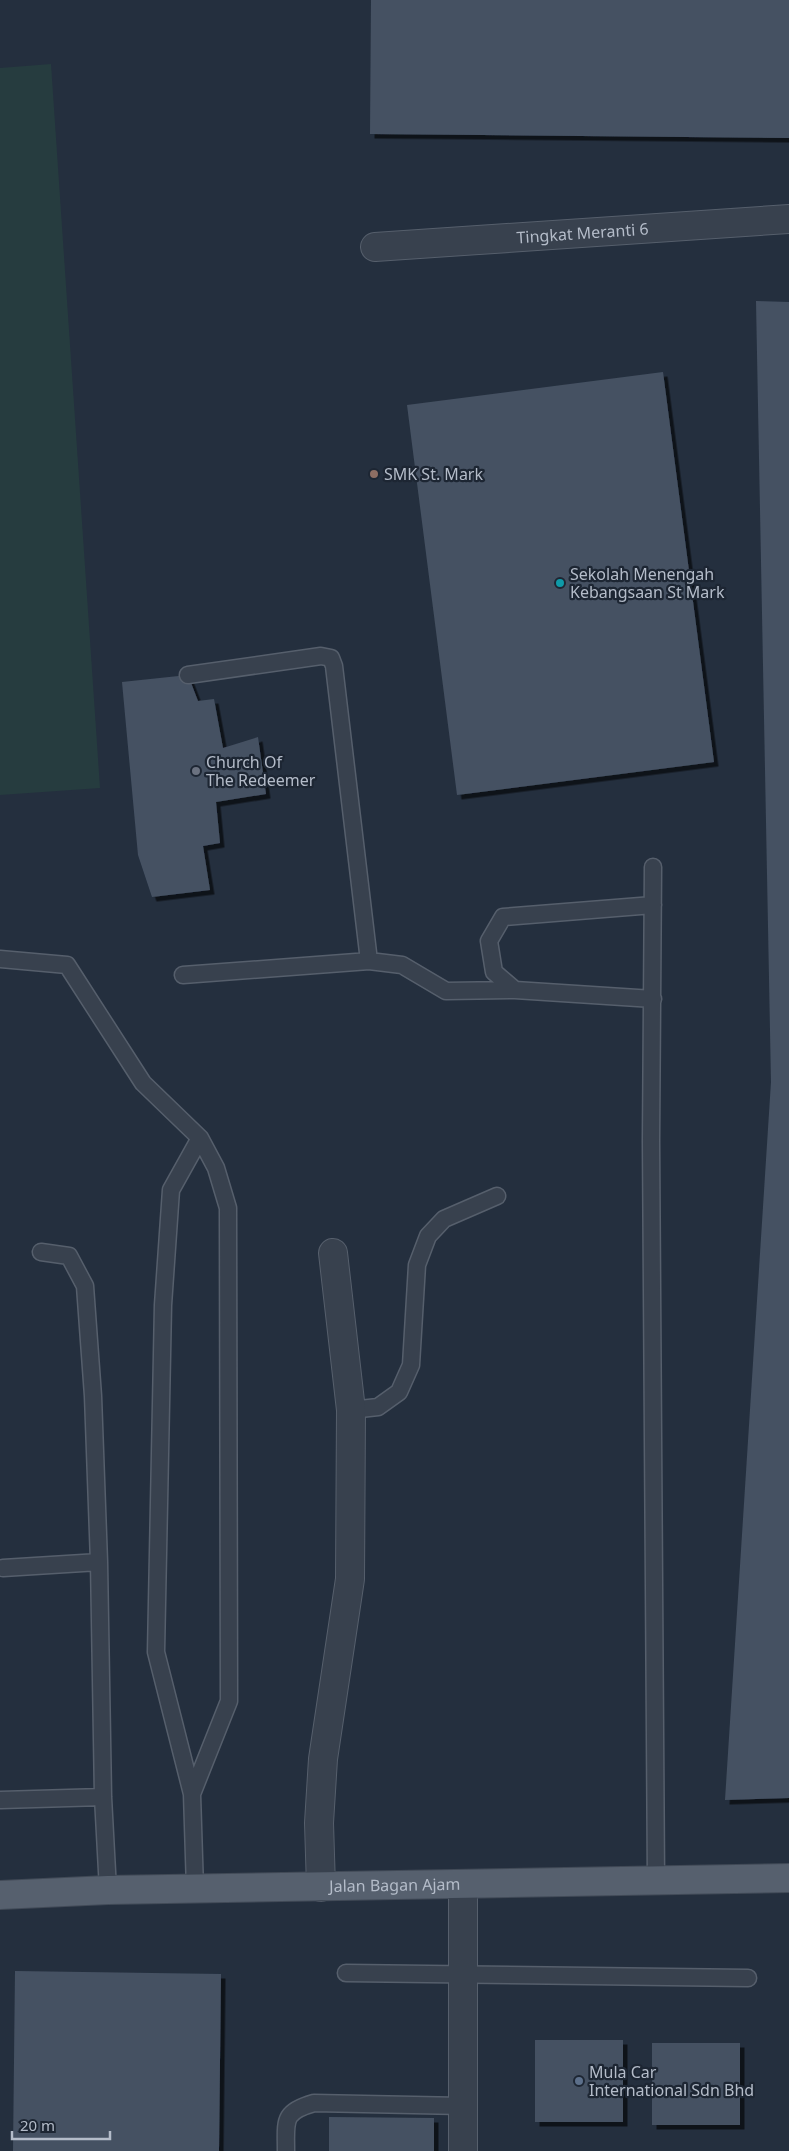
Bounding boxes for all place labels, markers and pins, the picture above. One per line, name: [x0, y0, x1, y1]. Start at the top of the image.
place label: SMK St. Mark: [384, 463, 483, 485]
marker: SMK St. Mark: [368, 468, 380, 480]
place label: Sekolah Menengah Kebangsaan St Mark: [570, 563, 725, 603]
marker: Sekolah Menengah Kebangsaan St Mark: [554, 577, 566, 589]
place label: Church Of The Redeemer: [206, 751, 316, 791]
marker: Church Of The Redeemer: [190, 765, 202, 777]
place label: Mula Car International Sdn Bhd: [589, 2061, 754, 2101]
marker: Mula Car International Sdn Bhd: [573, 2075, 585, 2087]

